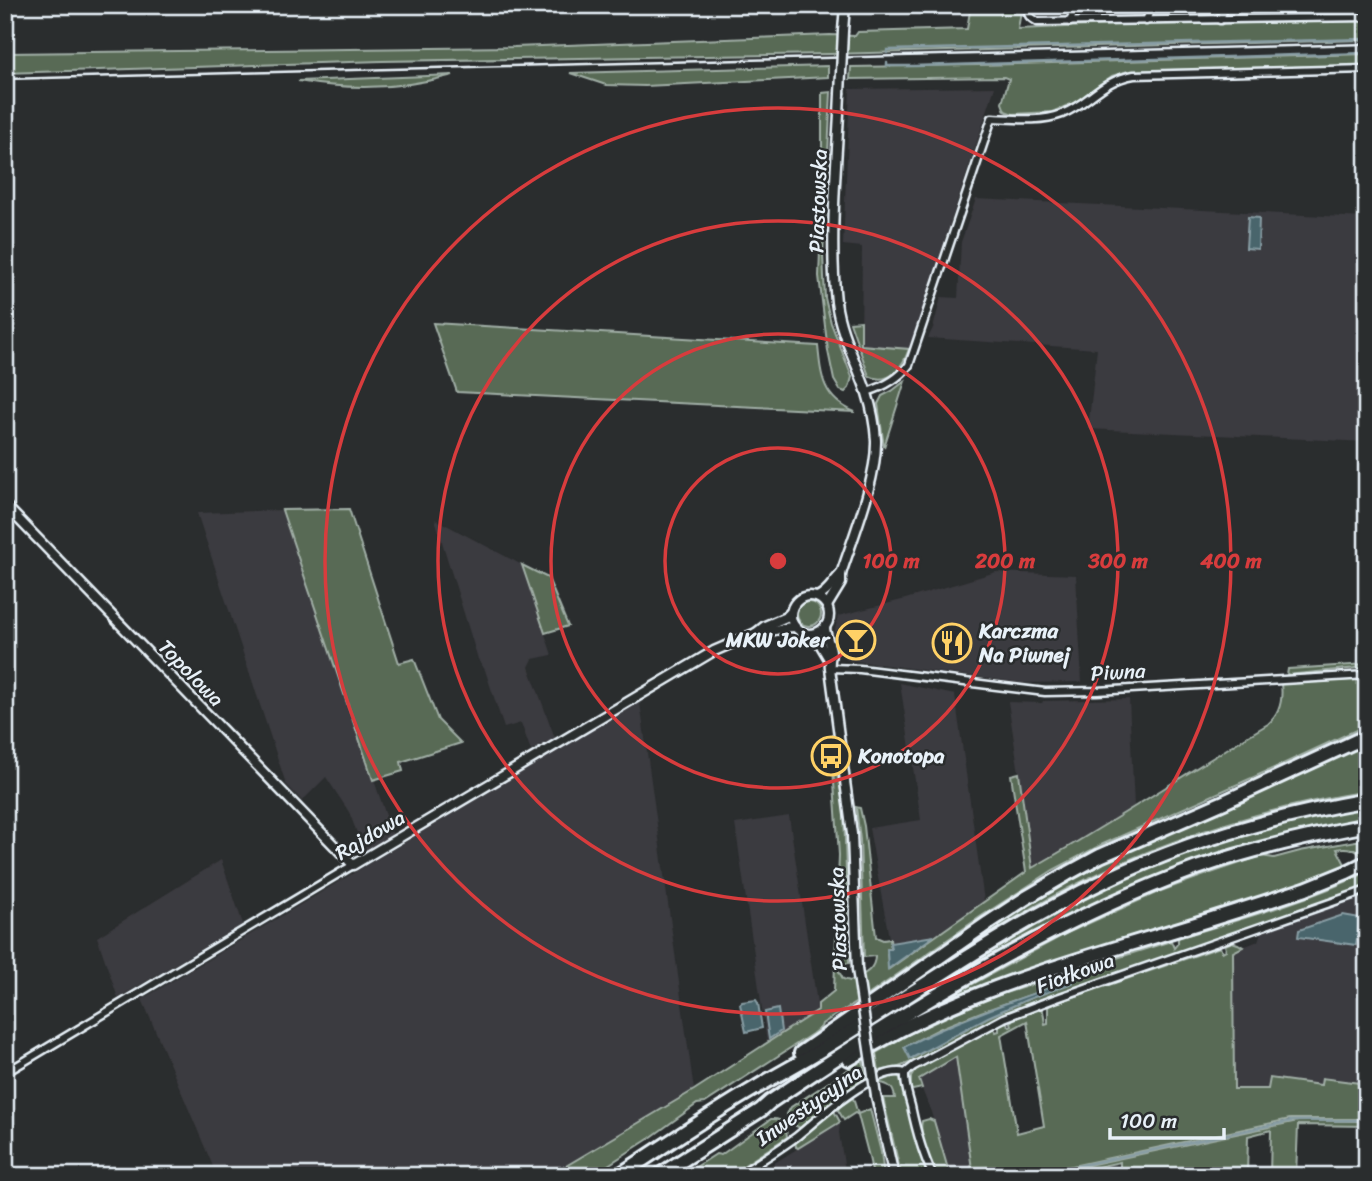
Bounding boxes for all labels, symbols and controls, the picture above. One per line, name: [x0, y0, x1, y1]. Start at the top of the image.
street label: Piastowska: [797, 148, 839, 254]
text: 100 m: [862, 542, 920, 580]
text: 200 m: [974, 542, 1036, 580]
text: 300 m: [1087, 542, 1149, 580]
text: 400 m: [1199, 542, 1262, 580]
centre of rings: [766, 549, 790, 573]
place label: Karczma Na Piwnej: [978, 612, 1072, 674]
bar icon: MKW Joker: [835, 619, 877, 661]
place label: MKW Joker: [725, 621, 831, 659]
restaurant icon: Karczma Na Piwnej: [931, 622, 973, 664]
street label: Topolowa: [148, 630, 234, 717]
street label: Piwna: [1090, 652, 1147, 692]
bus stop icon: Konotopa: [810, 735, 852, 777]
place label: Konotopa: [857, 737, 945, 775]
street label: Rajdowa: [327, 799, 413, 871]
street label: Piastowska: [817, 866, 859, 972]
street label: Fiołkowa: [1030, 941, 1120, 1005]
street label: Inwestycyjna: [747, 1054, 871, 1157]
scale bar: [1110, 1097, 1223, 1141]
text: 100 m: [1120, 1102, 1177, 1140]

